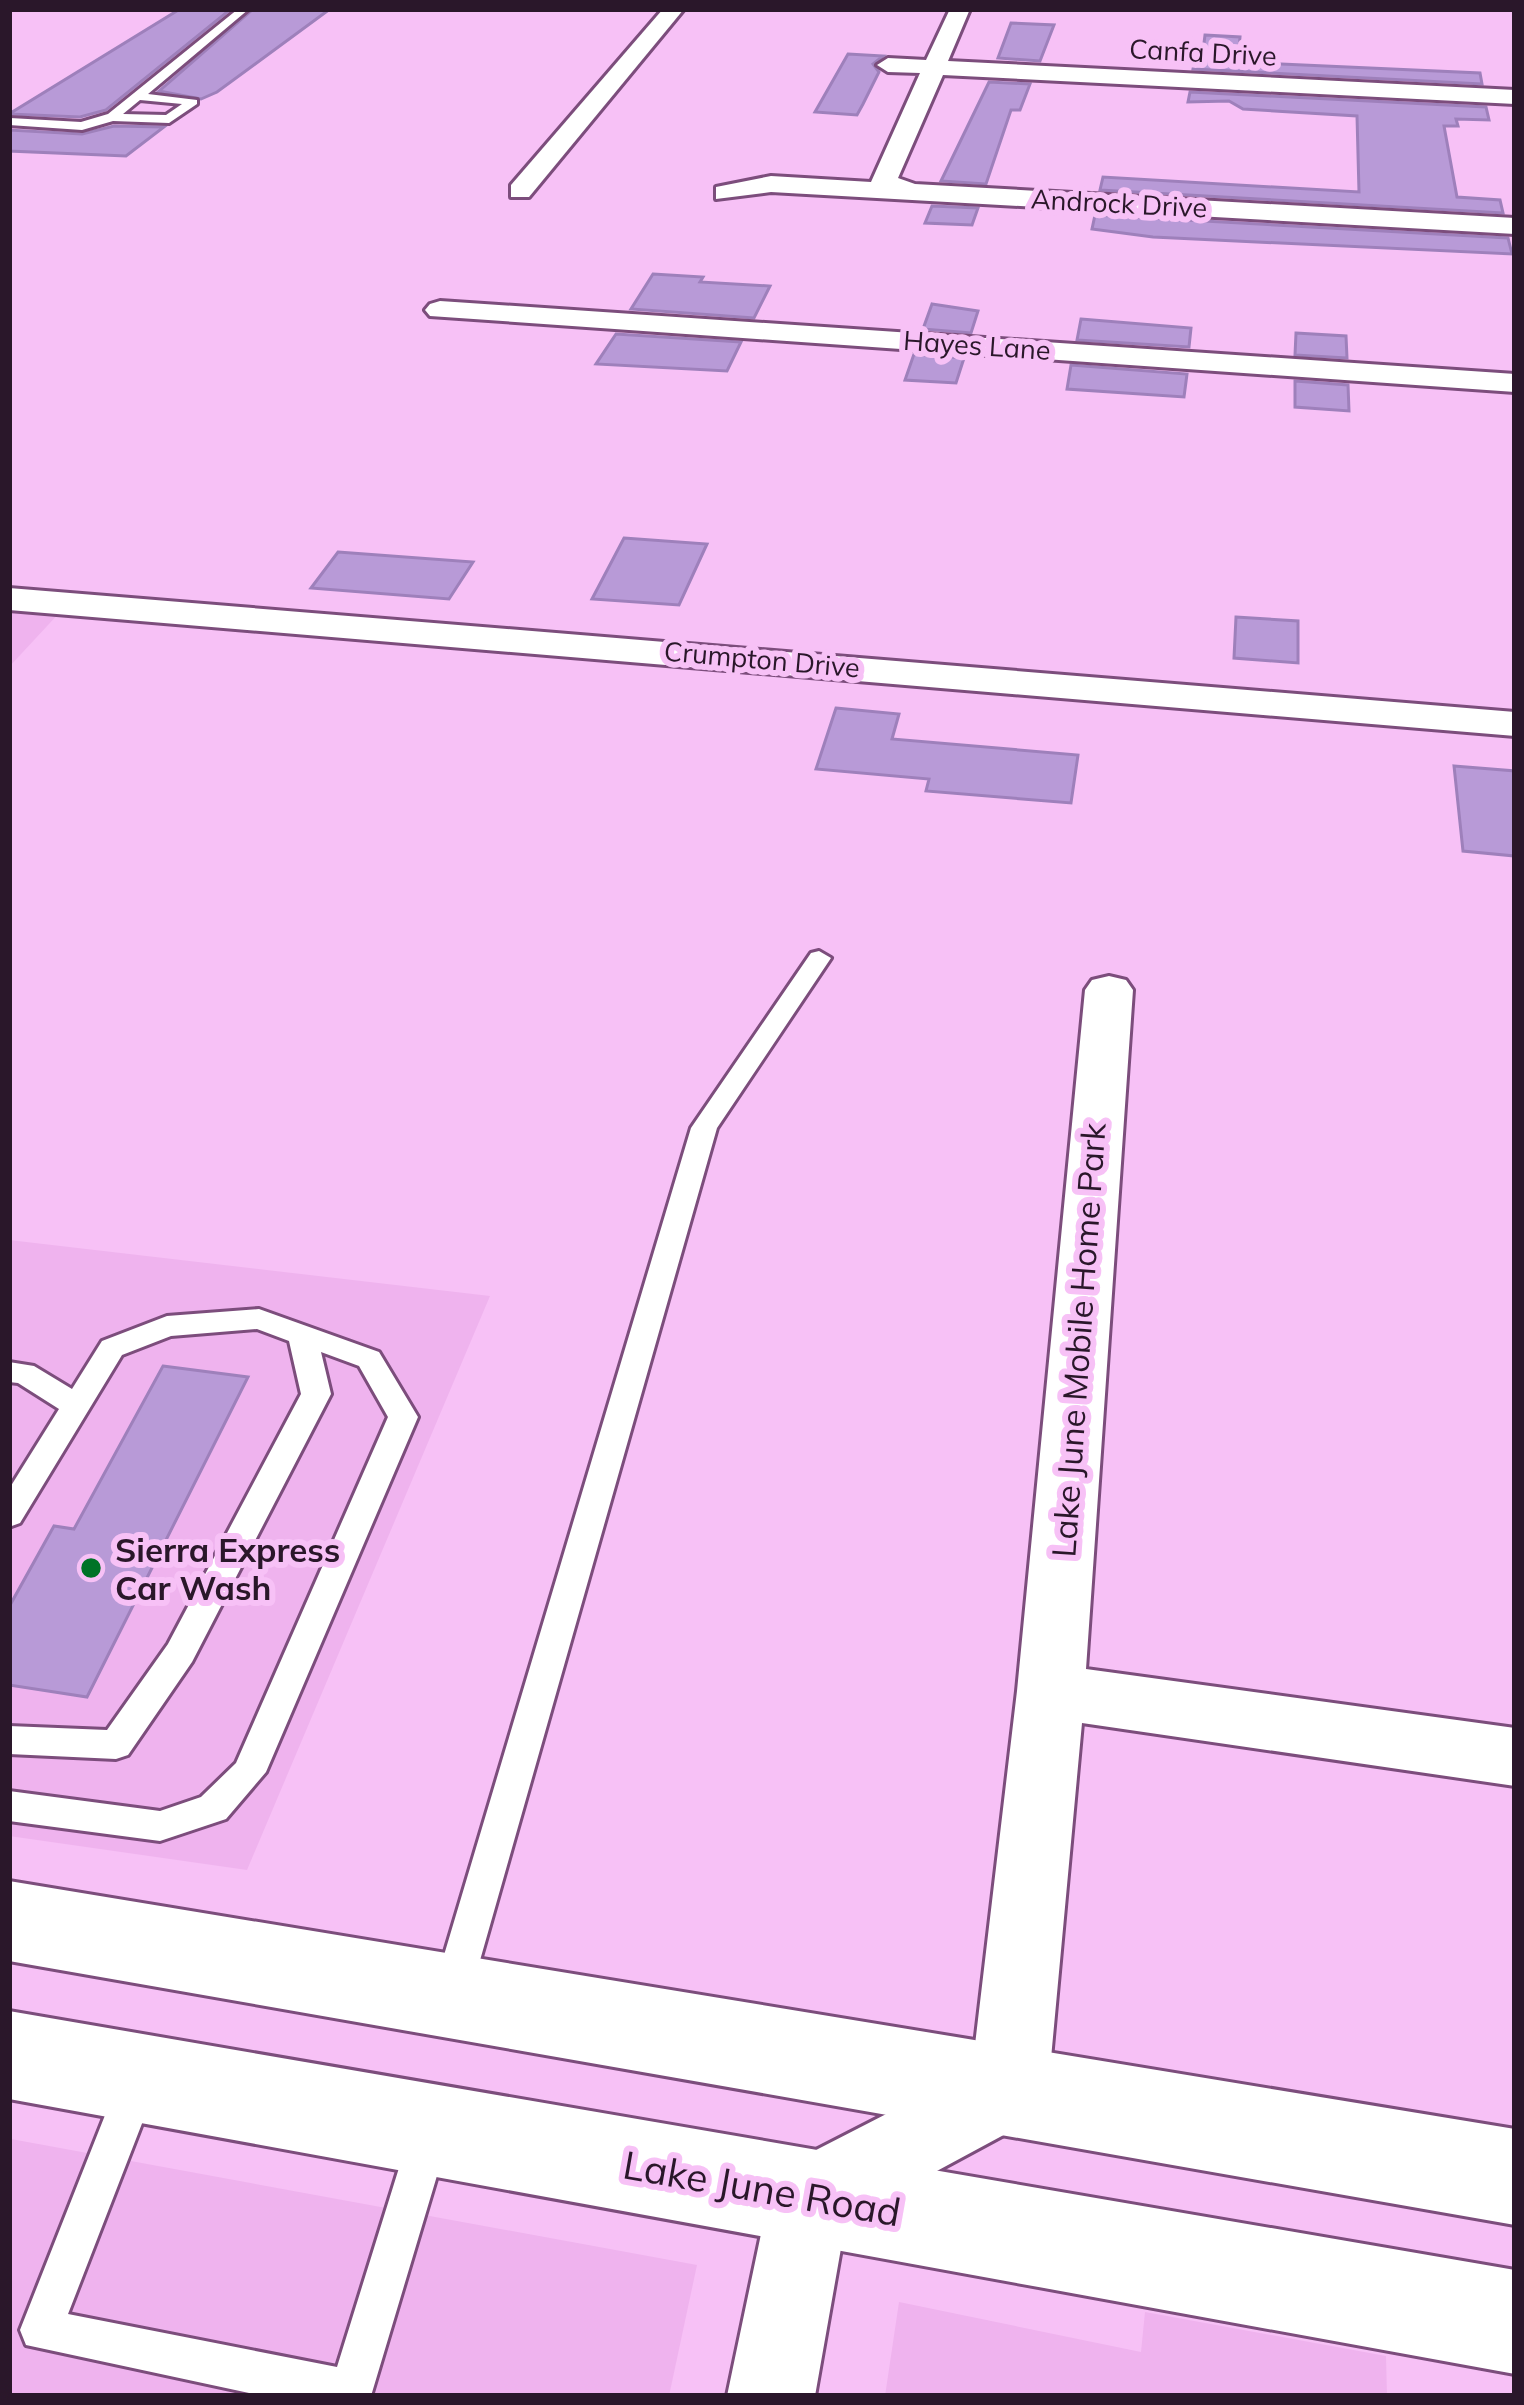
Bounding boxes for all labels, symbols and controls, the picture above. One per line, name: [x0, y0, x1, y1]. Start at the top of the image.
street label: Canfa Drive: [1128, 31, 1278, 73]
street label: Androck Drive: [1030, 181, 1208, 225]
street label: Hayes Lane: [902, 323, 1052, 367]
street label: Crumpton Drive: [663, 634, 861, 684]
street label: Lake June Mobile Home Park: [1042, 1121, 1114, 1558]
place label: Sierra Express Car Wash: [115, 1529, 340, 1608]
marker: Sierra Express Car Wash: [78, 1555, 104, 1581]
street label: Lake June Road: [619, 2139, 905, 2237]

